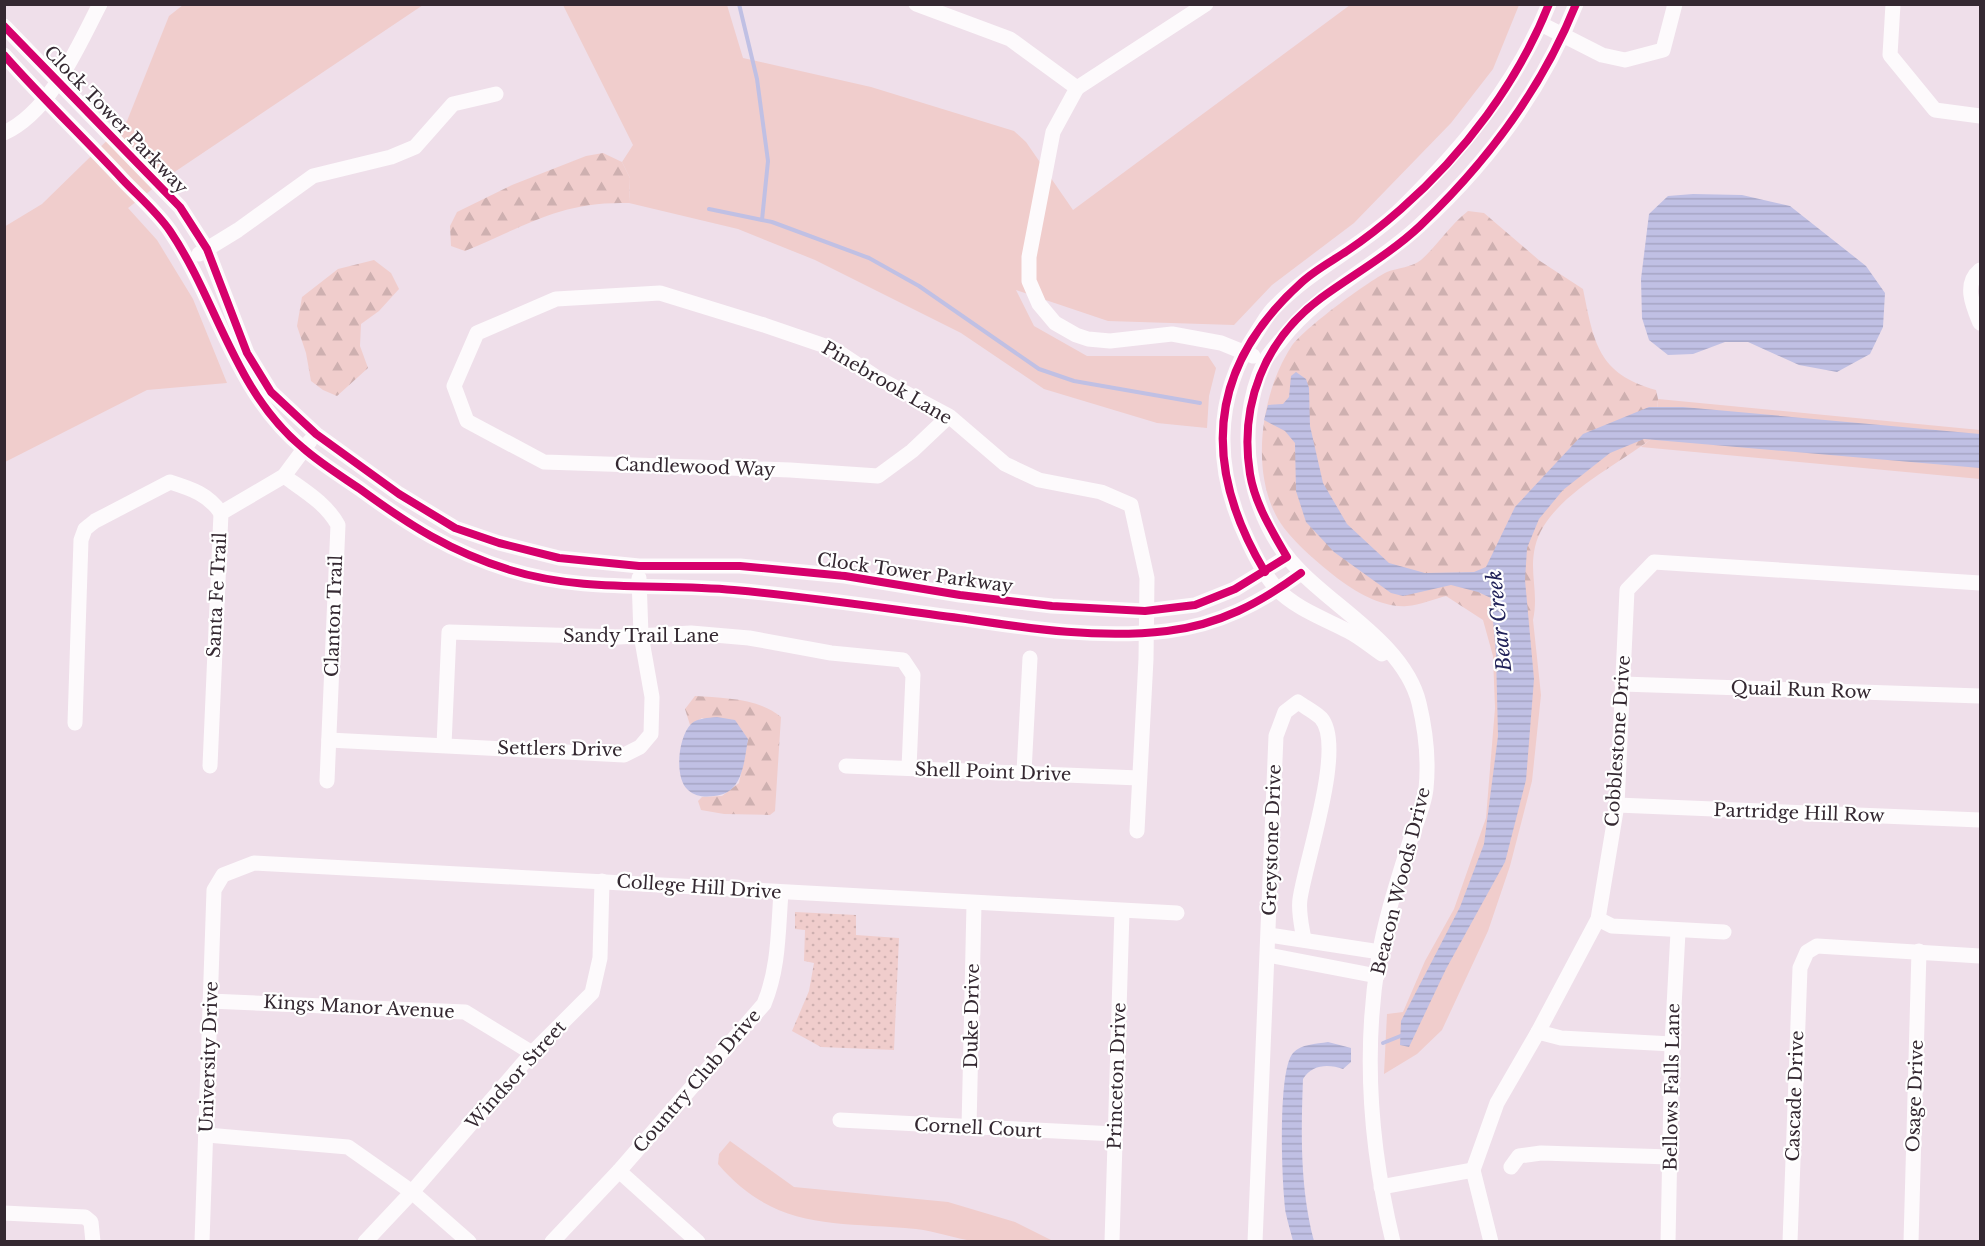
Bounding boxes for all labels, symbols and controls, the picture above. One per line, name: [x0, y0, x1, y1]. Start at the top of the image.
street label: Clock Tower Parkway: [39, 41, 193, 199]
street label: Pinebrook Lane: [818, 337, 956, 429]
street label: Candlewood Way: [614, 453, 776, 481]
street label: Santa Fe Trail: [203, 532, 231, 658]
street label: Clock Tower Parkway: [816, 548, 1015, 598]
street label: Clanton Trail: [321, 555, 347, 677]
water label: Bear Creek: [1482, 569, 1516, 674]
street label: Sandy Trail Lane: [563, 625, 719, 647]
street label: Cobblestone Drive: [1601, 654, 1635, 828]
street label: Quail Run Row: [1730, 677, 1872, 703]
street label: Settlers Drive: [497, 737, 623, 761]
street label: Shell Point Drive: [914, 758, 1072, 786]
street label: Greystone Drive: [1258, 764, 1286, 916]
street label: Beacon Woods Drive: [1367, 785, 1435, 977]
street label: Partridge Hill Row: [1713, 799, 1885, 827]
street label: College Hill Drive: [616, 870, 782, 904]
street label: Duke Drive: [960, 963, 984, 1069]
street label: University Drive: [195, 981, 223, 1133]
street label: Kings Manor Avenue: [263, 991, 455, 1023]
street label: Princeton Drive: [1103, 1002, 1131, 1150]
street label: Bellows Falls Lane: [1660, 1003, 1684, 1171]
street label: Country Club Drive: [629, 1005, 765, 1157]
street label: Windsor Street: [461, 1016, 571, 1135]
street label: Cascade Drive: [1782, 1030, 1808, 1162]
street label: Osage Drive: [1902, 1039, 1928, 1153]
street label: Cornell Court: [913, 1114, 1043, 1142]

